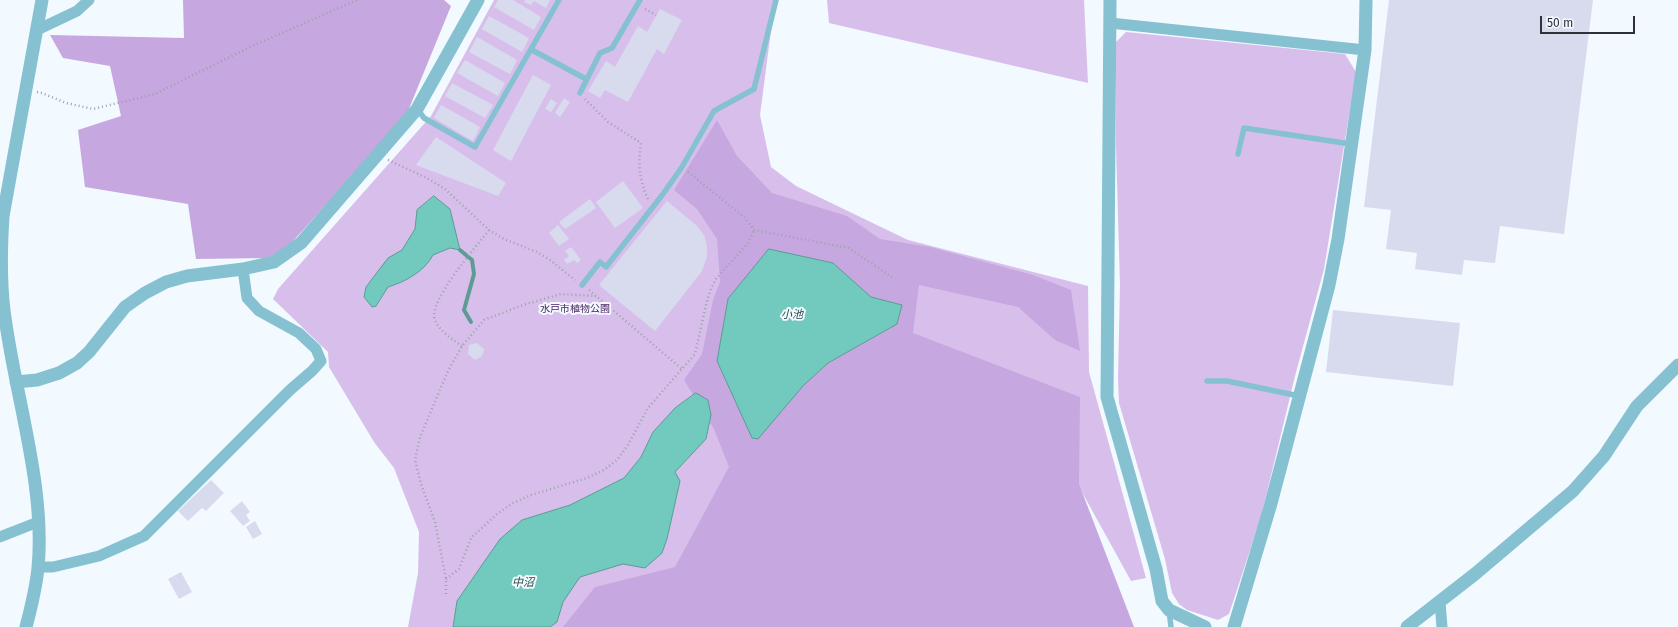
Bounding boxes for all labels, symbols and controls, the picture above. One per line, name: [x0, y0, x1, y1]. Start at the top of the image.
scale bar: [1542, 8, 1637, 34]
text: 50 m: [1547, 16, 1573, 30]
park label: 水戸市植物公園: [540, 303, 610, 315]
water label: 小池: [781, 308, 803, 322]
water label: 中沼: [512, 576, 534, 590]

